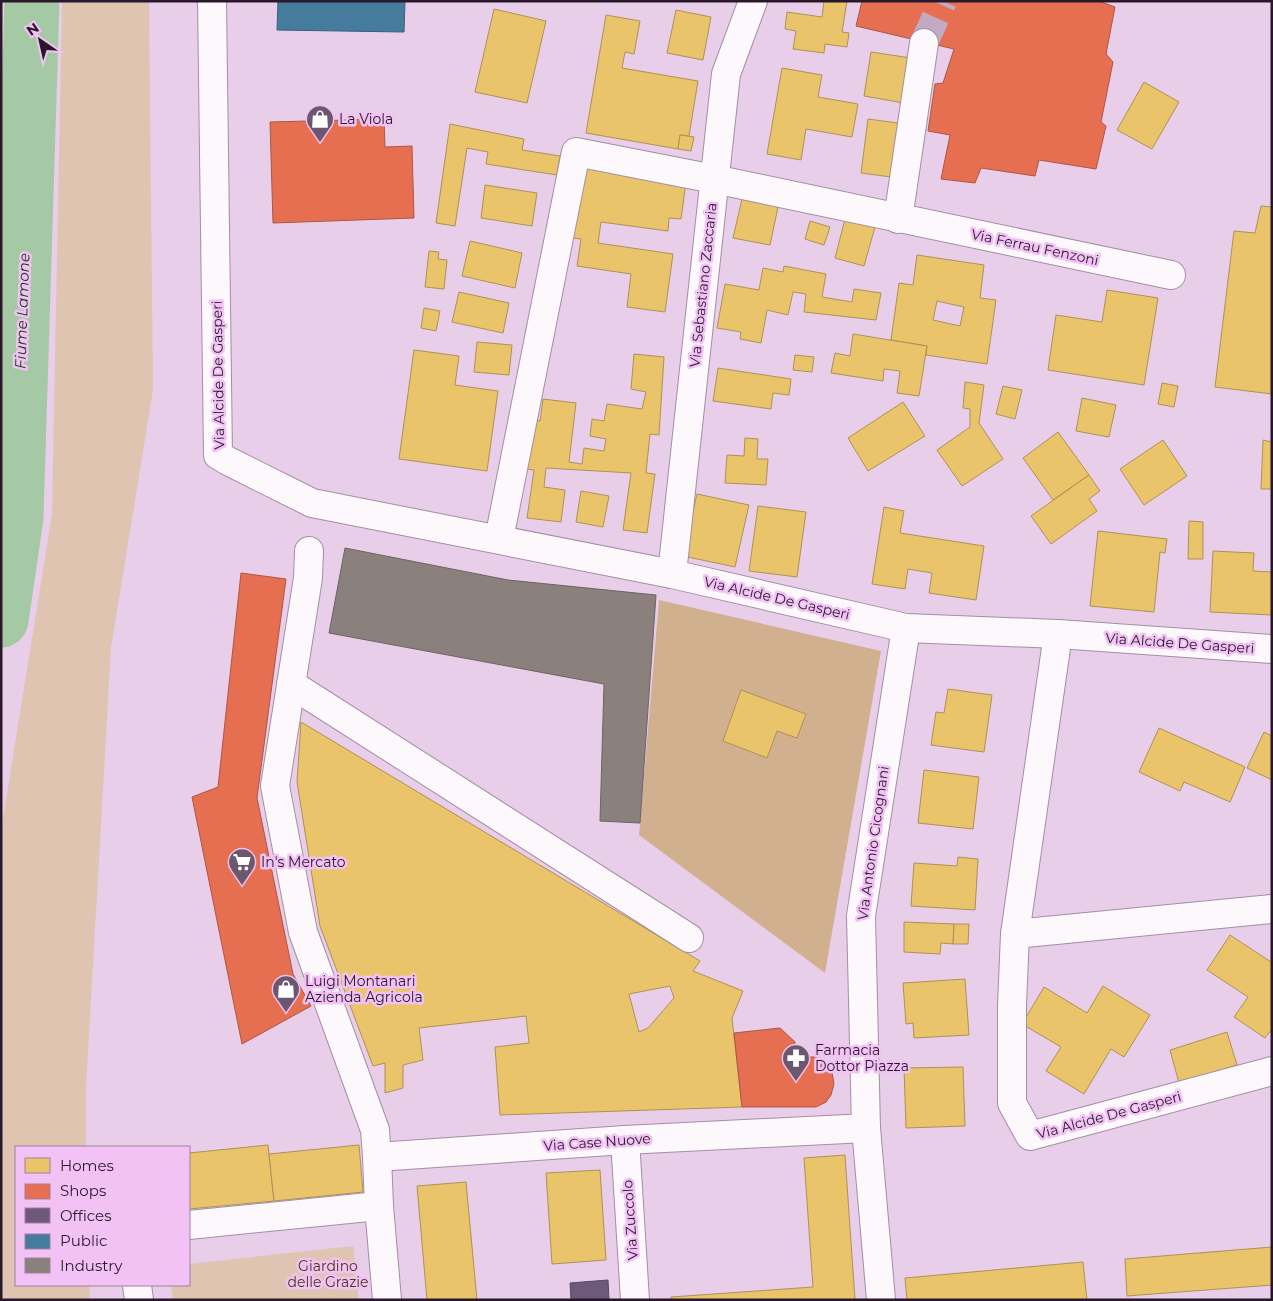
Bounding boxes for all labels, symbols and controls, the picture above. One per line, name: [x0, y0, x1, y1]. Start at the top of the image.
north arrow: [15, 15, 65, 65]
text: N: [23, 19, 42, 40]
shop icon: La Viola: [305, 104, 335, 143]
place label: La Viola: [339, 110, 393, 128]
street label: Via Sebastiano Zaccaria: [685, 202, 721, 368]
street label: Via Ferrau Fenzoni: [970, 225, 1100, 269]
water label: Fiume Lamone: [10, 253, 34, 369]
street label: Via Alcide De Gasperi: [208, 300, 228, 450]
street label: Via Alcide De Gasperi: [702, 572, 852, 624]
street label: Via Alcide De Gasperi: [1105, 629, 1255, 657]
street label: Via Antonio Cicognani: [853, 765, 893, 921]
supermarket icon: In's Mercato: [227, 847, 257, 886]
place label: In's Mercato: [261, 853, 346, 871]
place label: Luigi Montanari Azienda Agricola: [305, 972, 423, 1006]
shop icon: Luigi Montanari Azienda Agricola: [271, 974, 301, 1013]
place label: Farmacia Dottor Piazza: [815, 1041, 909, 1075]
pharmacy icon: Farmacia Dottor Piazza: [781, 1043, 811, 1082]
street label: Via Alcide De Gasperi: [1035, 1087, 1183, 1143]
street label: Via Case Nuove: [543, 1129, 651, 1155]
legend: [15, 1146, 190, 1286]
text: Homes: [60, 1156, 114, 1175]
street label: Via Zuccolo: [618, 1179, 642, 1261]
text: Shops: [60, 1181, 106, 1200]
text: Offices: [60, 1206, 112, 1225]
text: Public: [60, 1231, 108, 1250]
text: Industry: [60, 1256, 123, 1275]
park label: Giardino delle Grazie: [287, 1257, 369, 1291]

